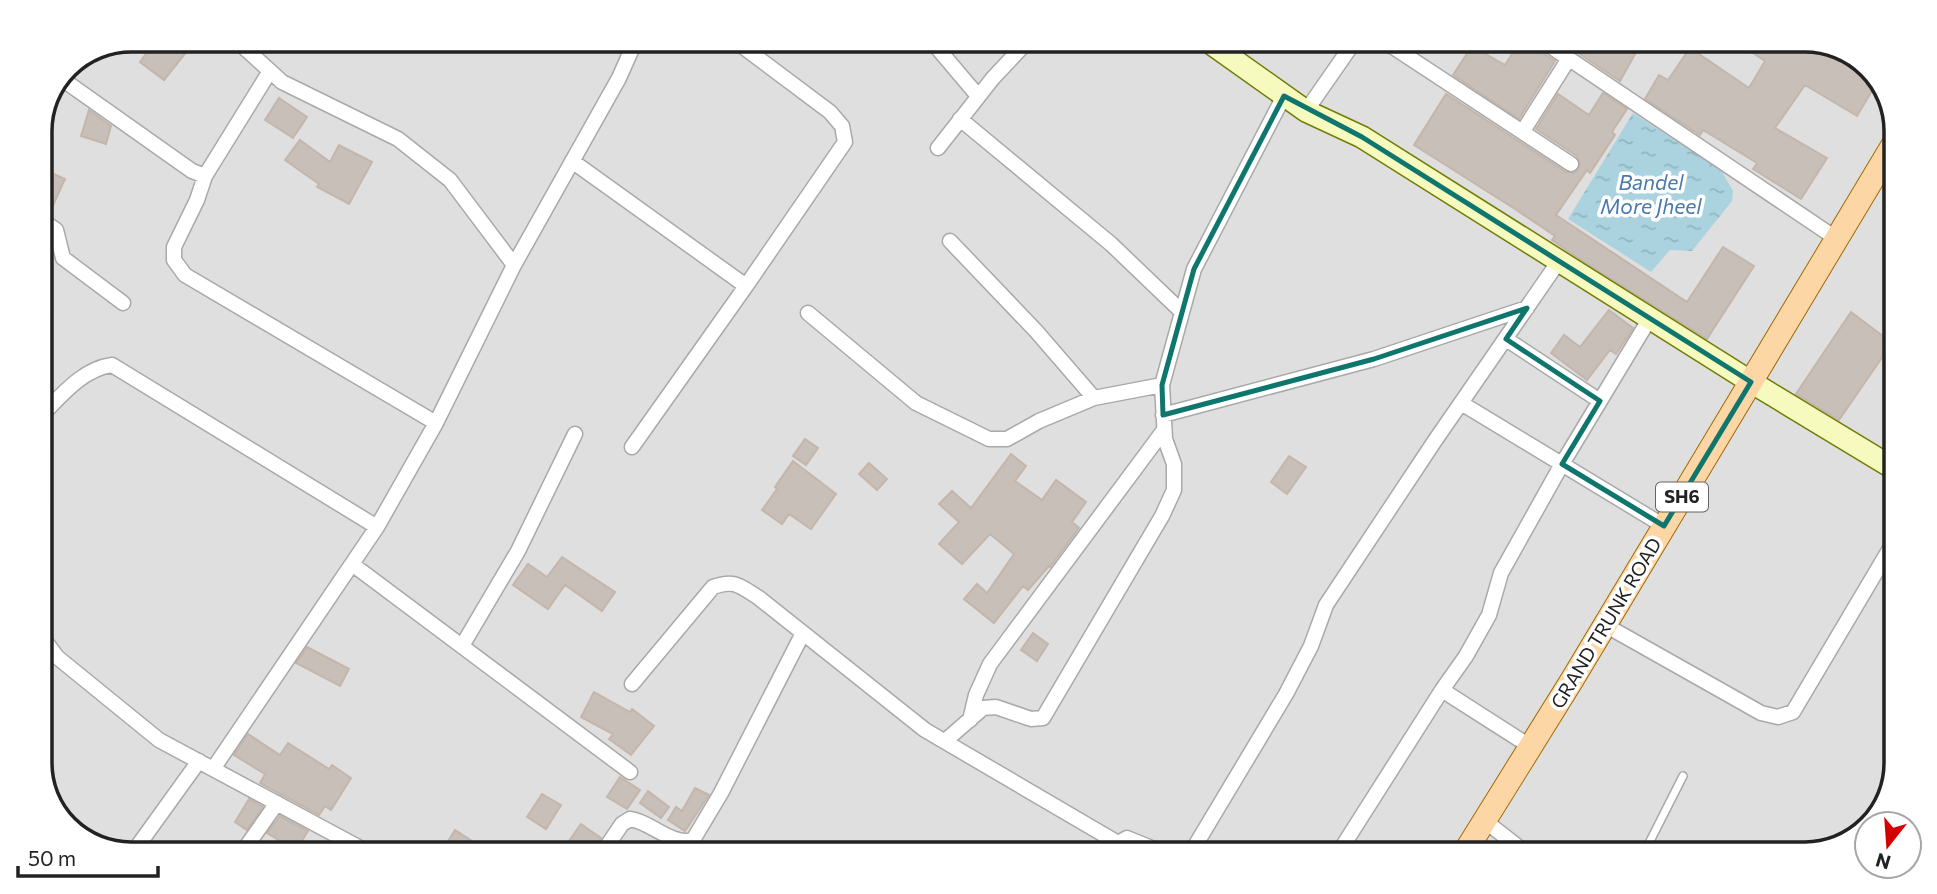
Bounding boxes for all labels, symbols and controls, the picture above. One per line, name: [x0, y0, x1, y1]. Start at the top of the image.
water label: Bandel More Jheel: [1600, 169, 1702, 218]
road number: SH6: [1656, 482, 1708, 512]
street label: GRAND TRUNK ROAD: [1545, 533, 1666, 712]
north arrow: [1853, 810, 1923, 880]
scale bar: [18, 834, 158, 878]
text: 50 m: [28, 845, 76, 870]
text: N: [1873, 849, 1893, 875]

